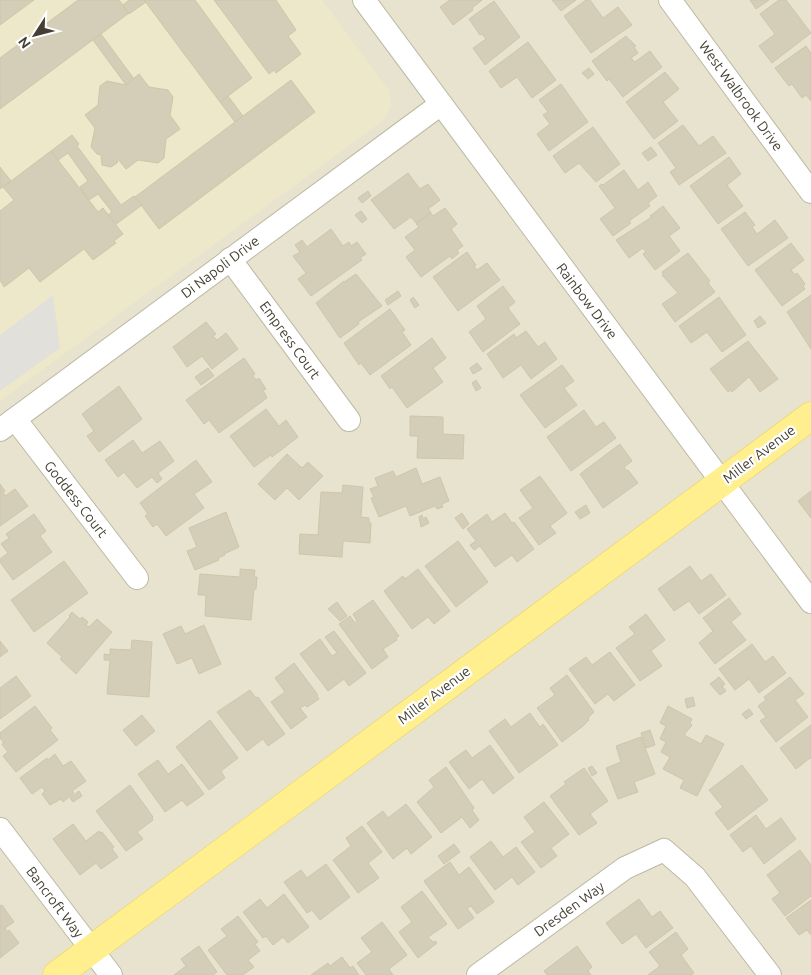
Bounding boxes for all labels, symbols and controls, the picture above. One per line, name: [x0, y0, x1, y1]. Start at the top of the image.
north arrow: [10, 10, 60, 60]
text: N: [15, 34, 34, 52]
street label: West Walbrook Drive: [696, 38, 786, 154]
street label: Di Napoli Drive: [178, 232, 262, 302]
street label: Rainbow Drive: [553, 260, 621, 342]
street label: Empress Court: [256, 298, 324, 382]
street label: Miller Avenue: [720, 422, 798, 486]
street label: Goddess Court: [41, 458, 111, 541]
street label: Miller Avenue: [395, 663, 473, 727]
street label: Bancroft Way: [23, 863, 87, 941]
street label: Dresden Way: [531, 878, 607, 940]

